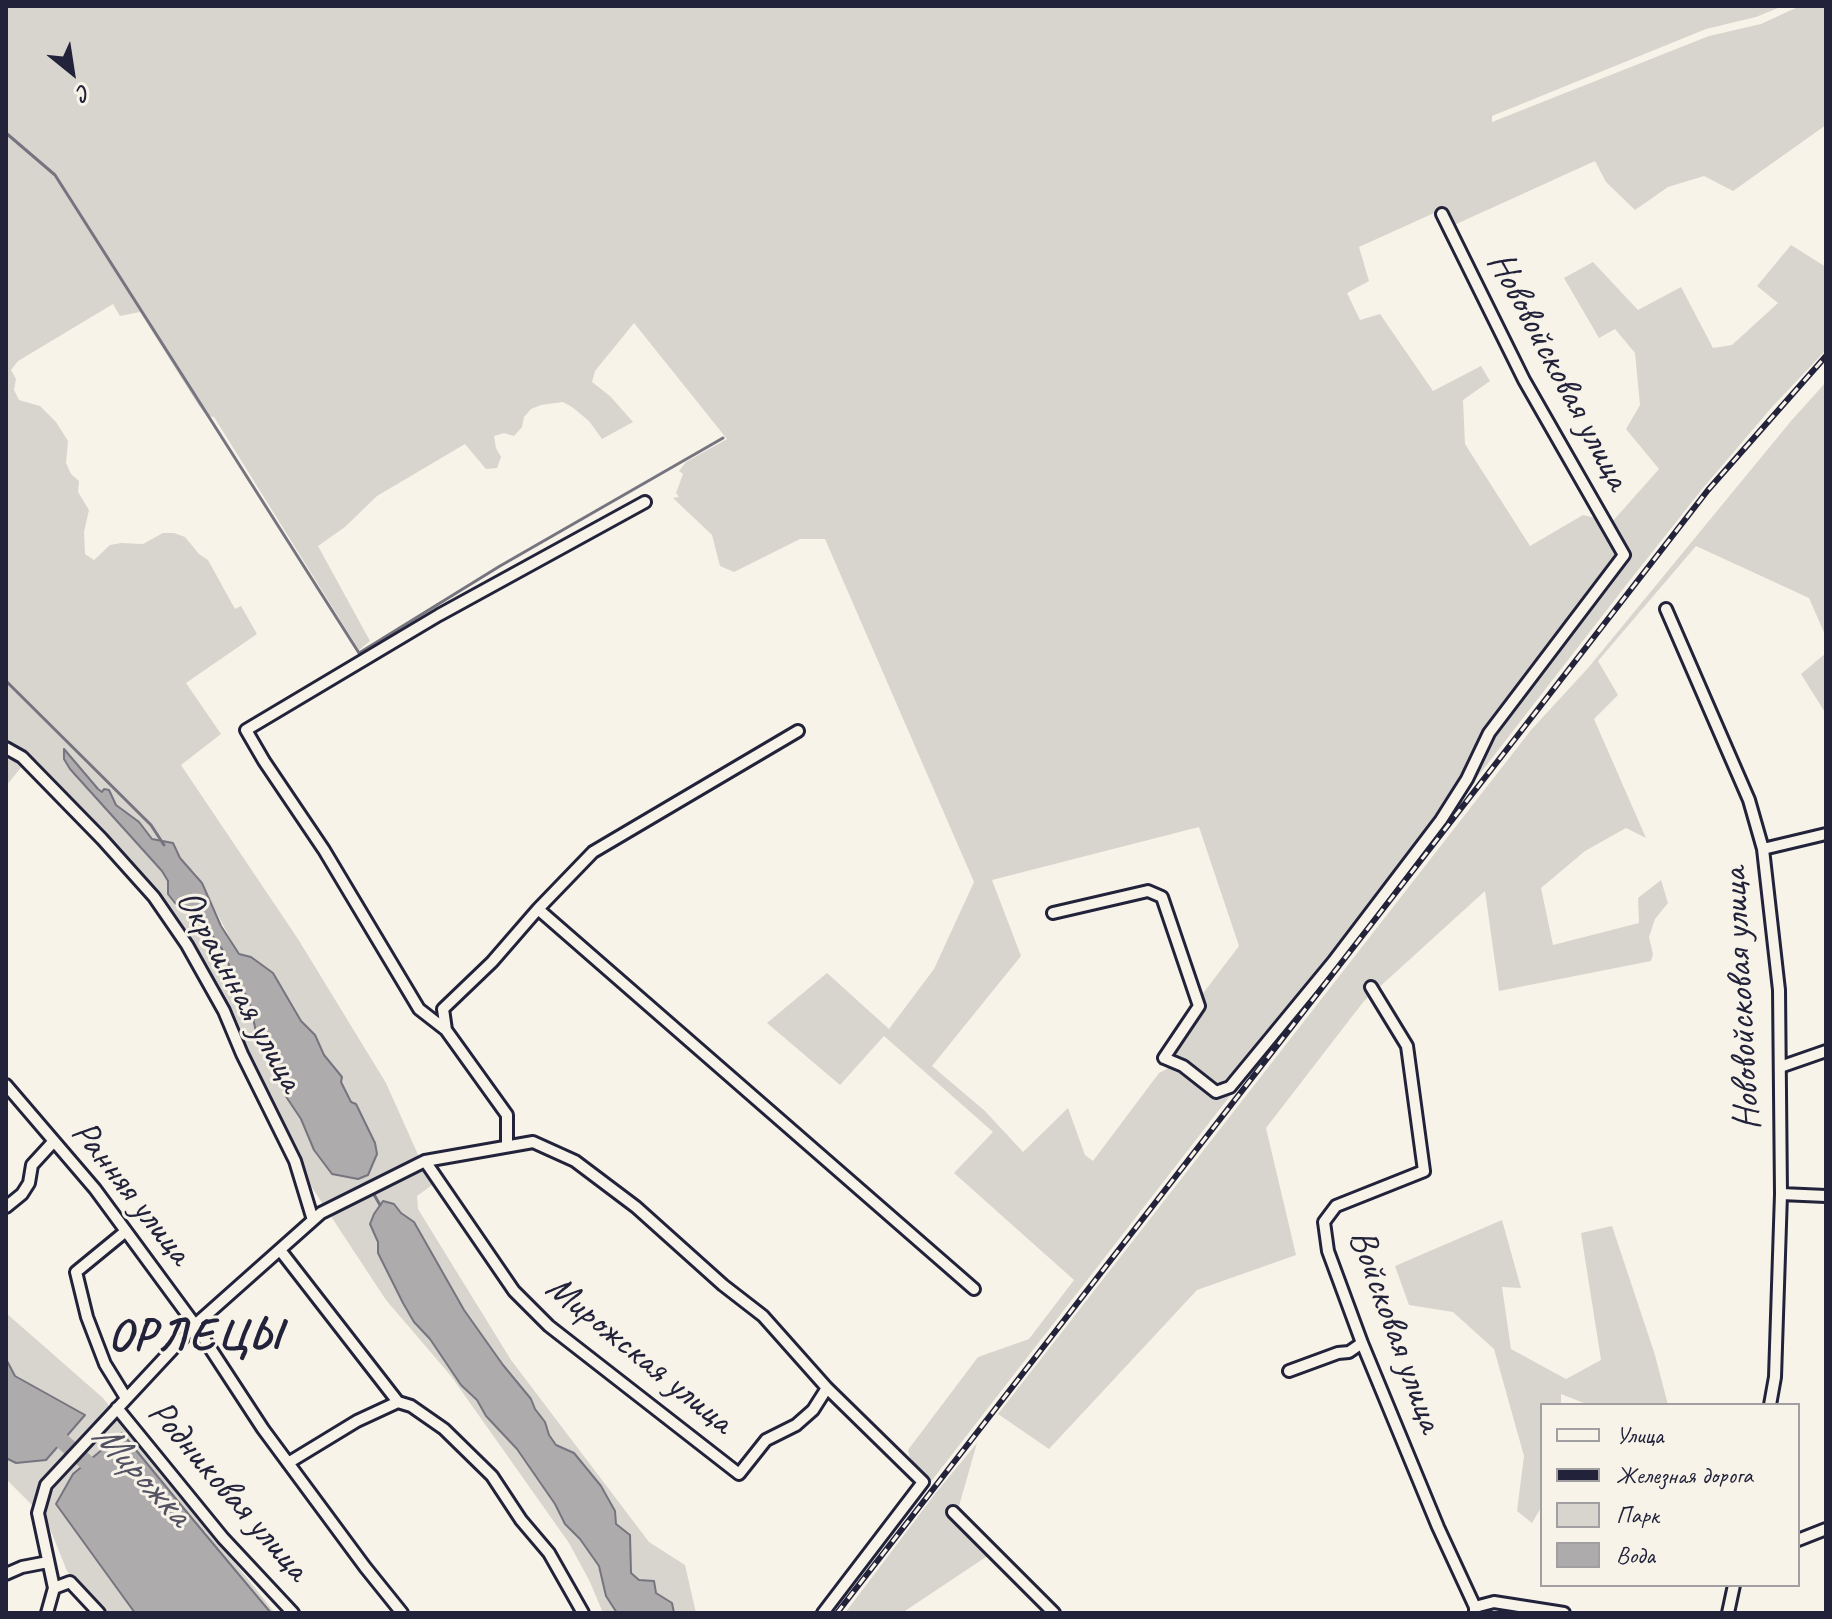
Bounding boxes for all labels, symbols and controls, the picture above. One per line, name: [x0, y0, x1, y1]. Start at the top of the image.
north arrow: [32, 32, 112, 112]
text: С: [72, 78, 96, 108]
street label: Нововойсковая улица: [1476, 244, 1640, 498]
street label: Нововойсковая улица: [1712, 867, 1772, 1131]
street label: Окраинная улица: [165, 882, 313, 1100]
street label: Ранняя улица: [61, 1112, 201, 1274]
street label: Войсковая улица: [1337, 1224, 1453, 1438]
street label: Мирожская улица: [536, 1266, 742, 1444]
district label: ОРЛЕЦЫ: [107, 1309, 283, 1365]
street label: Родниковая улица: [137, 1391, 319, 1591]
legend: [1540, 1403, 1800, 1587]
water label: Мирожка: [81, 1413, 201, 1537]
text: Улица: [1616, 1420, 1664, 1450]
text: Железная дорога: [1616, 1460, 1753, 1490]
text: Парк: [1616, 1500, 1659, 1530]
text: Вода: [1616, 1540, 1655, 1570]

